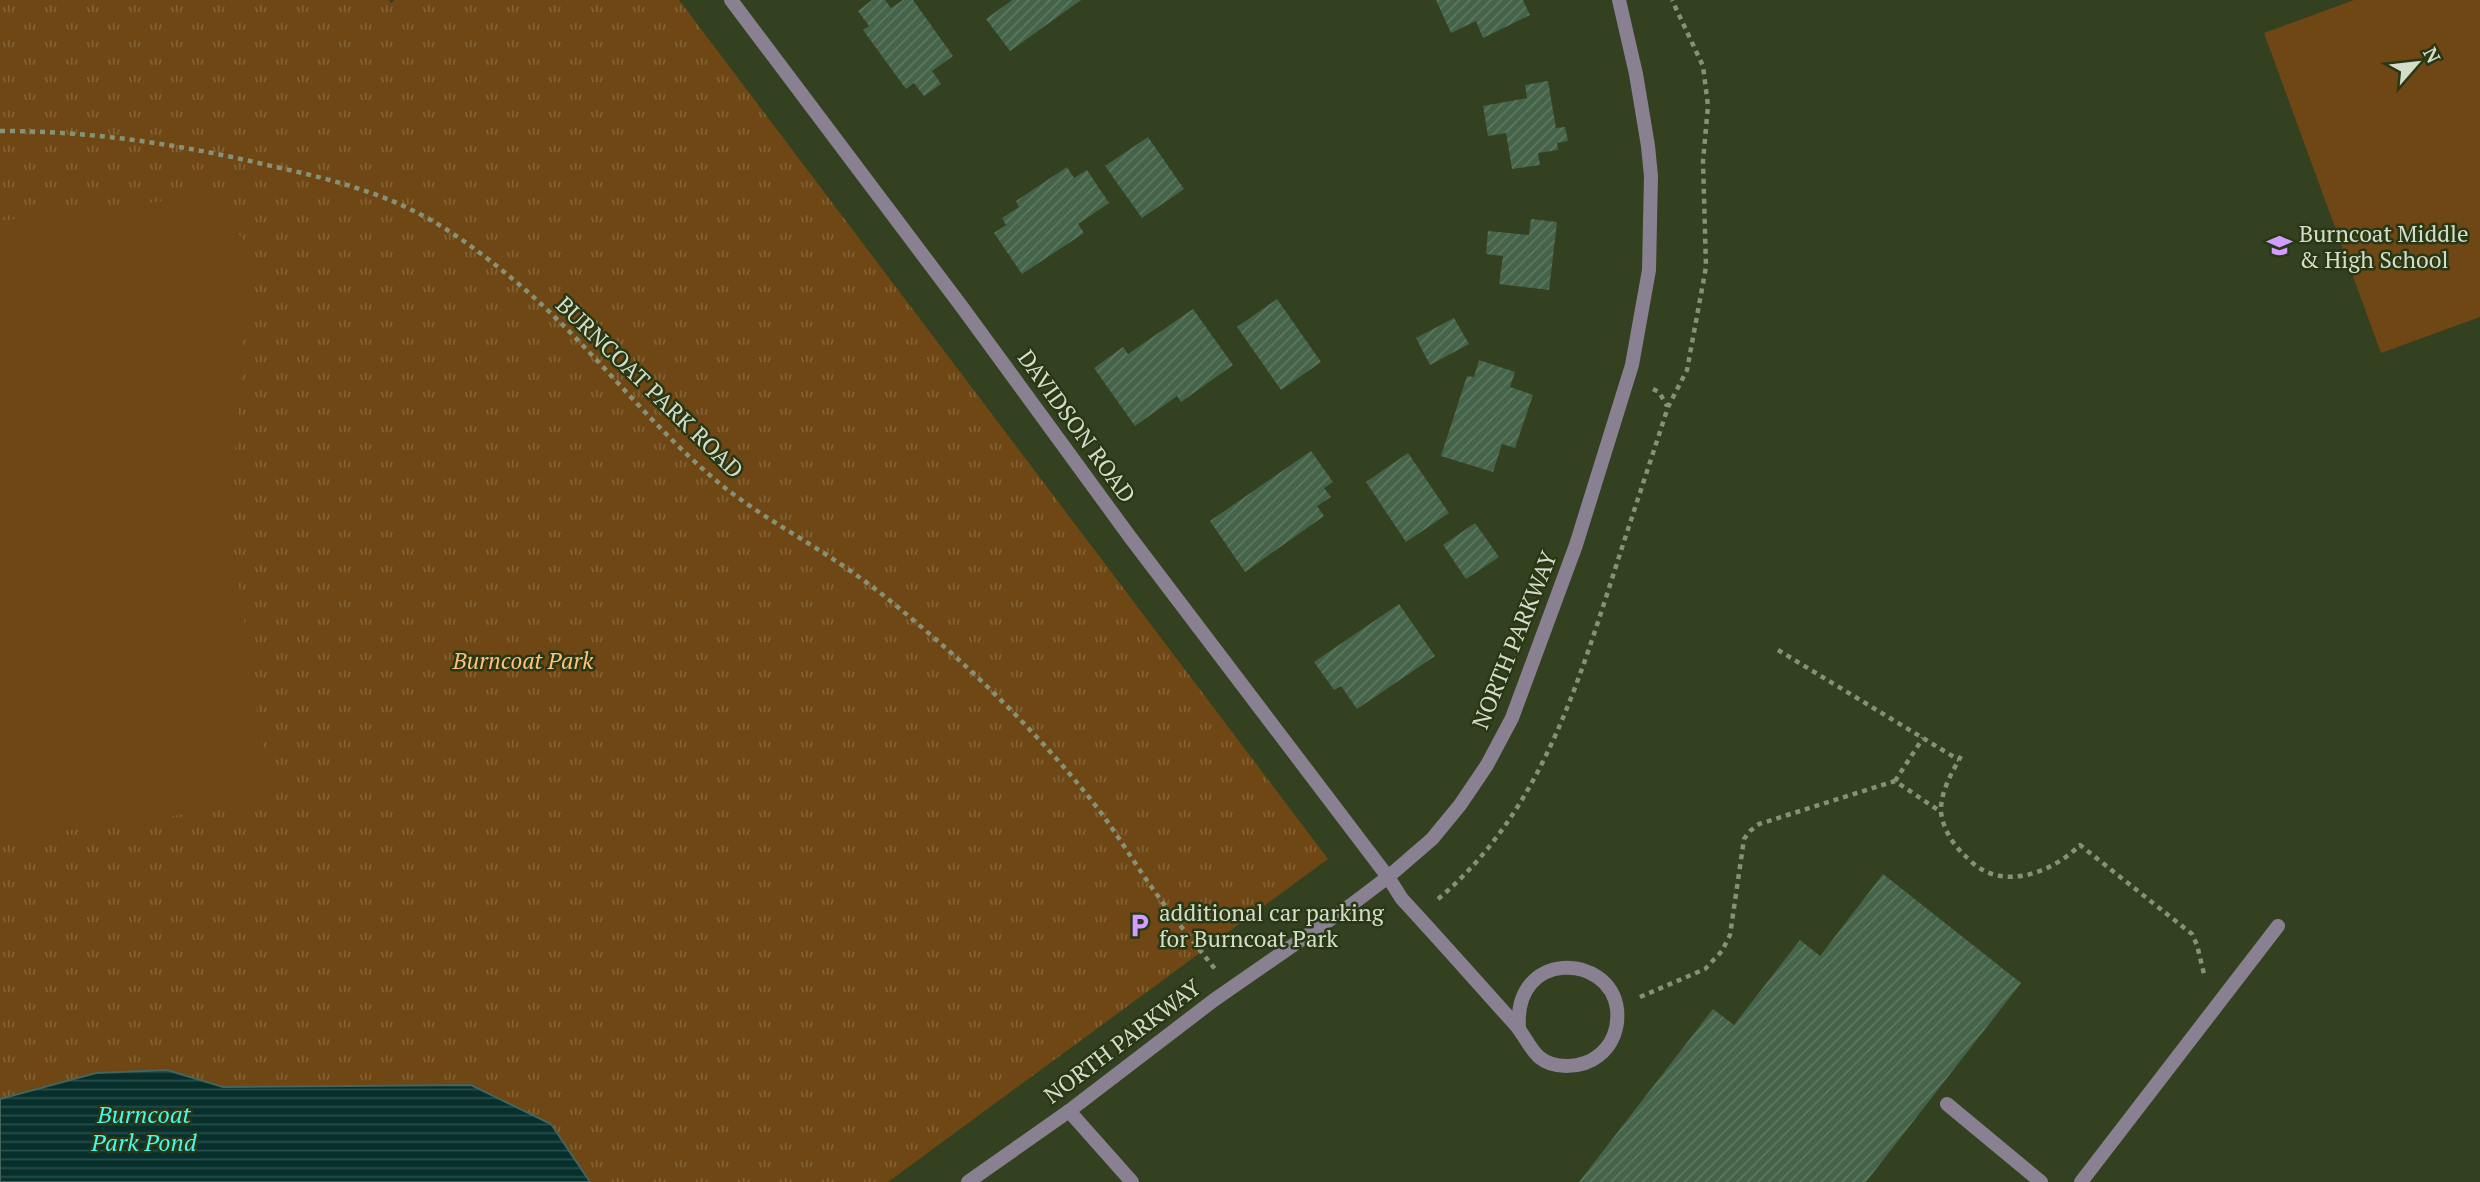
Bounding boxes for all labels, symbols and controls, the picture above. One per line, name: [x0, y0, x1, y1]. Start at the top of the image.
north arrow: [2382, 28, 2452, 98]
text: N: [2418, 43, 2447, 68]
place label: Burncoat Middle & High School: [2299, 218, 2469, 275]
school or university icon: Burncoat Middle & High School: [2265, 232, 2293, 260]
street label: BURNCOAT PARK ROAD: [550, 289, 750, 485]
street label: DAVIDSON ROAD: [1011, 343, 1143, 509]
street label: NORTH PARKWAY: [1464, 546, 1564, 733]
park label: Burncoat Park: [452, 645, 594, 676]
place label: additional car parking for Burncoat Park: [1159, 897, 1385, 954]
parking icon: additional car parking for Burncoat Park: [1125, 911, 1153, 939]
street label: NORTH PARKWAY: [1037, 972, 1207, 1110]
water label: Burncoat Park Pond: [90, 1098, 198, 1158]

